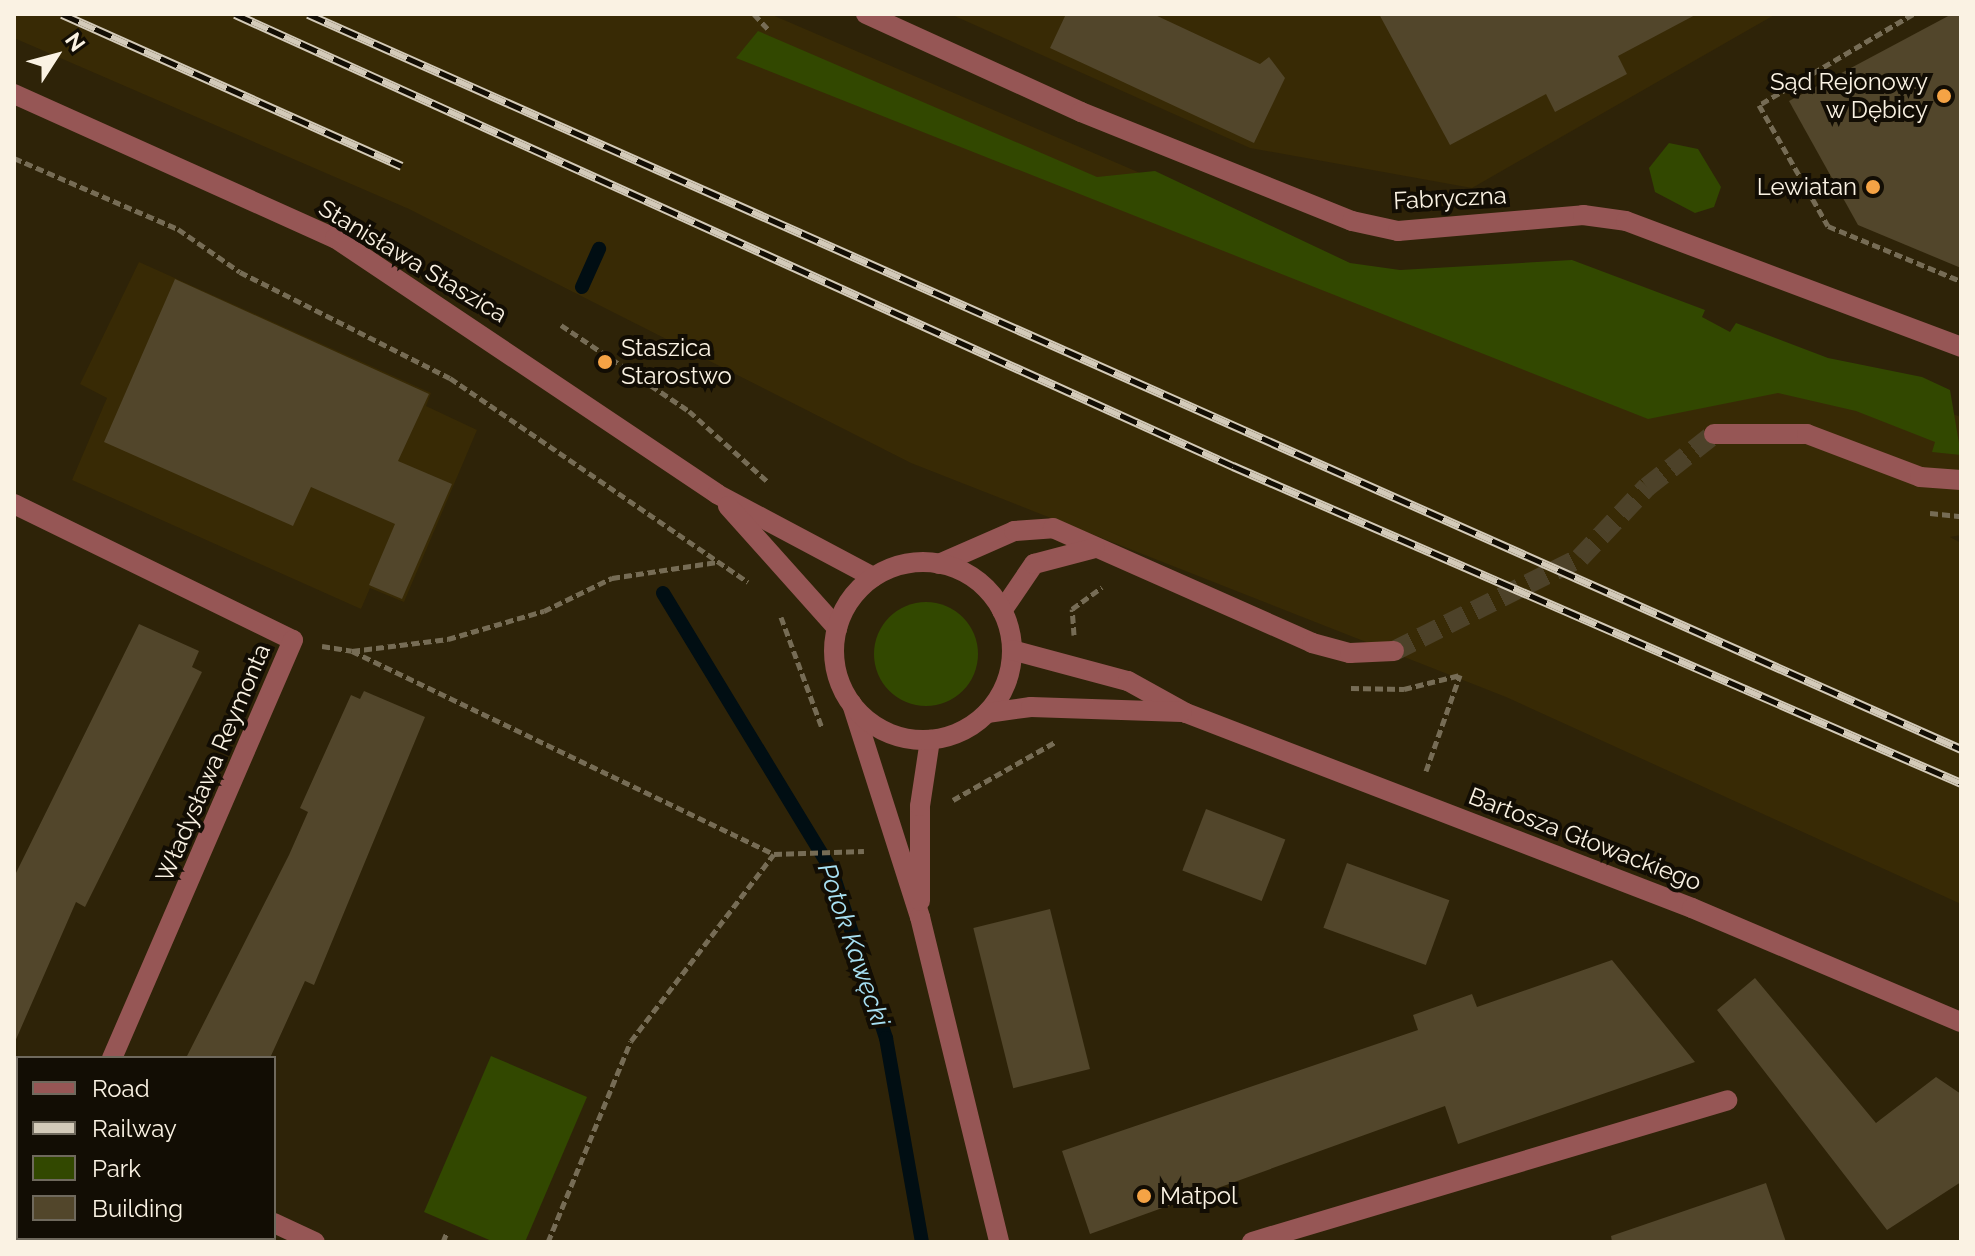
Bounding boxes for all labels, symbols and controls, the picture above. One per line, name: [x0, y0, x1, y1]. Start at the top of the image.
north arrow: [16, 16, 96, 96]
text: N: [60, 27, 91, 56]
place label: Sąd Rejonowy w Dębicy: [1770, 68, 1928, 124]
marker: Sąd Rejonowy w Dębicy: [1935, 87, 1953, 105]
place label: Lewiatan: [1757, 173, 1857, 201]
marker: Lewiatan: [1864, 178, 1882, 196]
street label: Fabryczna: [1393, 181, 1507, 215]
street label: Stanisława Staszica: [314, 193, 512, 329]
place label: Staszica Starostwo: [621, 334, 732, 390]
marker: Staszica Starostwo: [596, 353, 614, 371]
street label: Władysława Reymonta: [150, 640, 276, 886]
street label: Bartosza Głowackiego: [1465, 781, 1705, 897]
water label: Potok Kawęcki: [810, 859, 896, 1031]
legend: [16, 1056, 276, 1240]
text: Road: [92, 1074, 150, 1103]
text: Railway: [92, 1114, 177, 1143]
text: Park: [92, 1154, 141, 1183]
place label: Matpol: [1160, 1182, 1238, 1210]
marker: Matpol: [1135, 1187, 1153, 1205]
text: Building: [92, 1194, 183, 1223]

